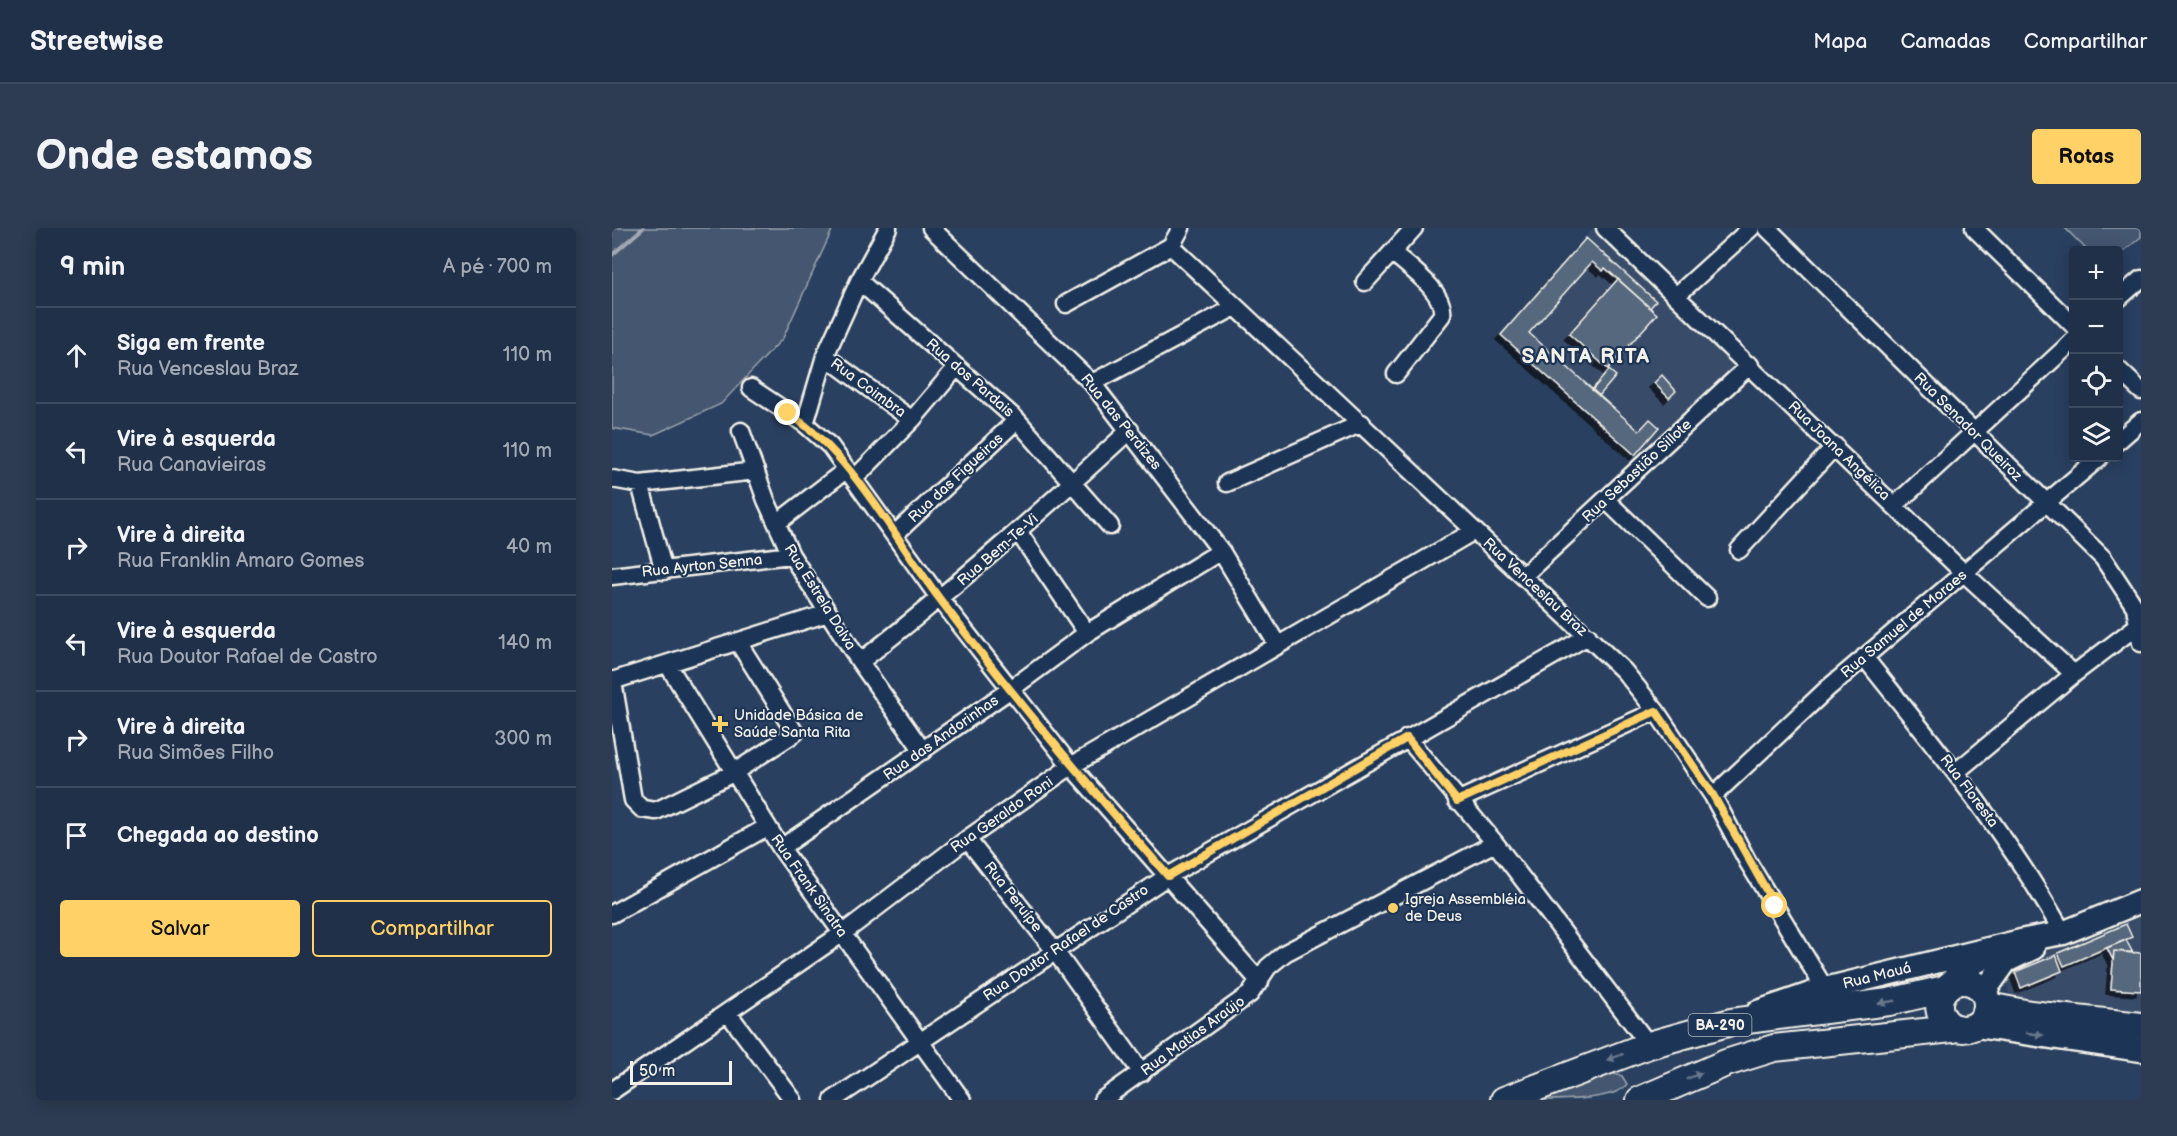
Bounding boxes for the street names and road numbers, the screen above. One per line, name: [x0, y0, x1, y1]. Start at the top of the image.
street label: Rua dos Pardais: [922, 335, 1018, 422]
street label: Rua Coimbra: [826, 354, 910, 422]
street label: Rua Senador Queiroz: [1910, 369, 2027, 486]
street label: Rua das Perdizes: [1076, 370, 1166, 474]
street label: Rua Joana Angélica: [1784, 397, 1894, 505]
street label: Rua Sebastião Sillote: [1578, 415, 1696, 527]
street label: Rua das Figueiras: [905, 429, 1008, 527]
street label: Rua Bem-Te-Vi: [954, 510, 1042, 590]
street label: Rua Venceslau Braz: [1479, 534, 1592, 641]
street label: Rua Estrela Dalva: [780, 541, 860, 653]
street label: Rua Ayrton Senna: [641, 550, 763, 582]
street label: Rua Samuel de Moraes: [1837, 565, 1971, 682]
street label: Rua das Andorinhas: [880, 691, 1003, 785]
street label: Rua Floresta: [1935, 751, 2003, 831]
street label: Rua Geraldo Roni: [947, 773, 1057, 857]
street label: Rua Frank Sinatra: [766, 831, 852, 941]
street label: Rua Peruípe: [980, 858, 1046, 936]
street label: Rua Doutor Rafael de Castro: [980, 880, 1152, 1006]
street label: Rua Mauá: [1841, 958, 1913, 994]
street label: Rua Matias Araújo: [1137, 992, 1249, 1080]
road number: BA-290: [1688, 1014, 1752, 1036]

